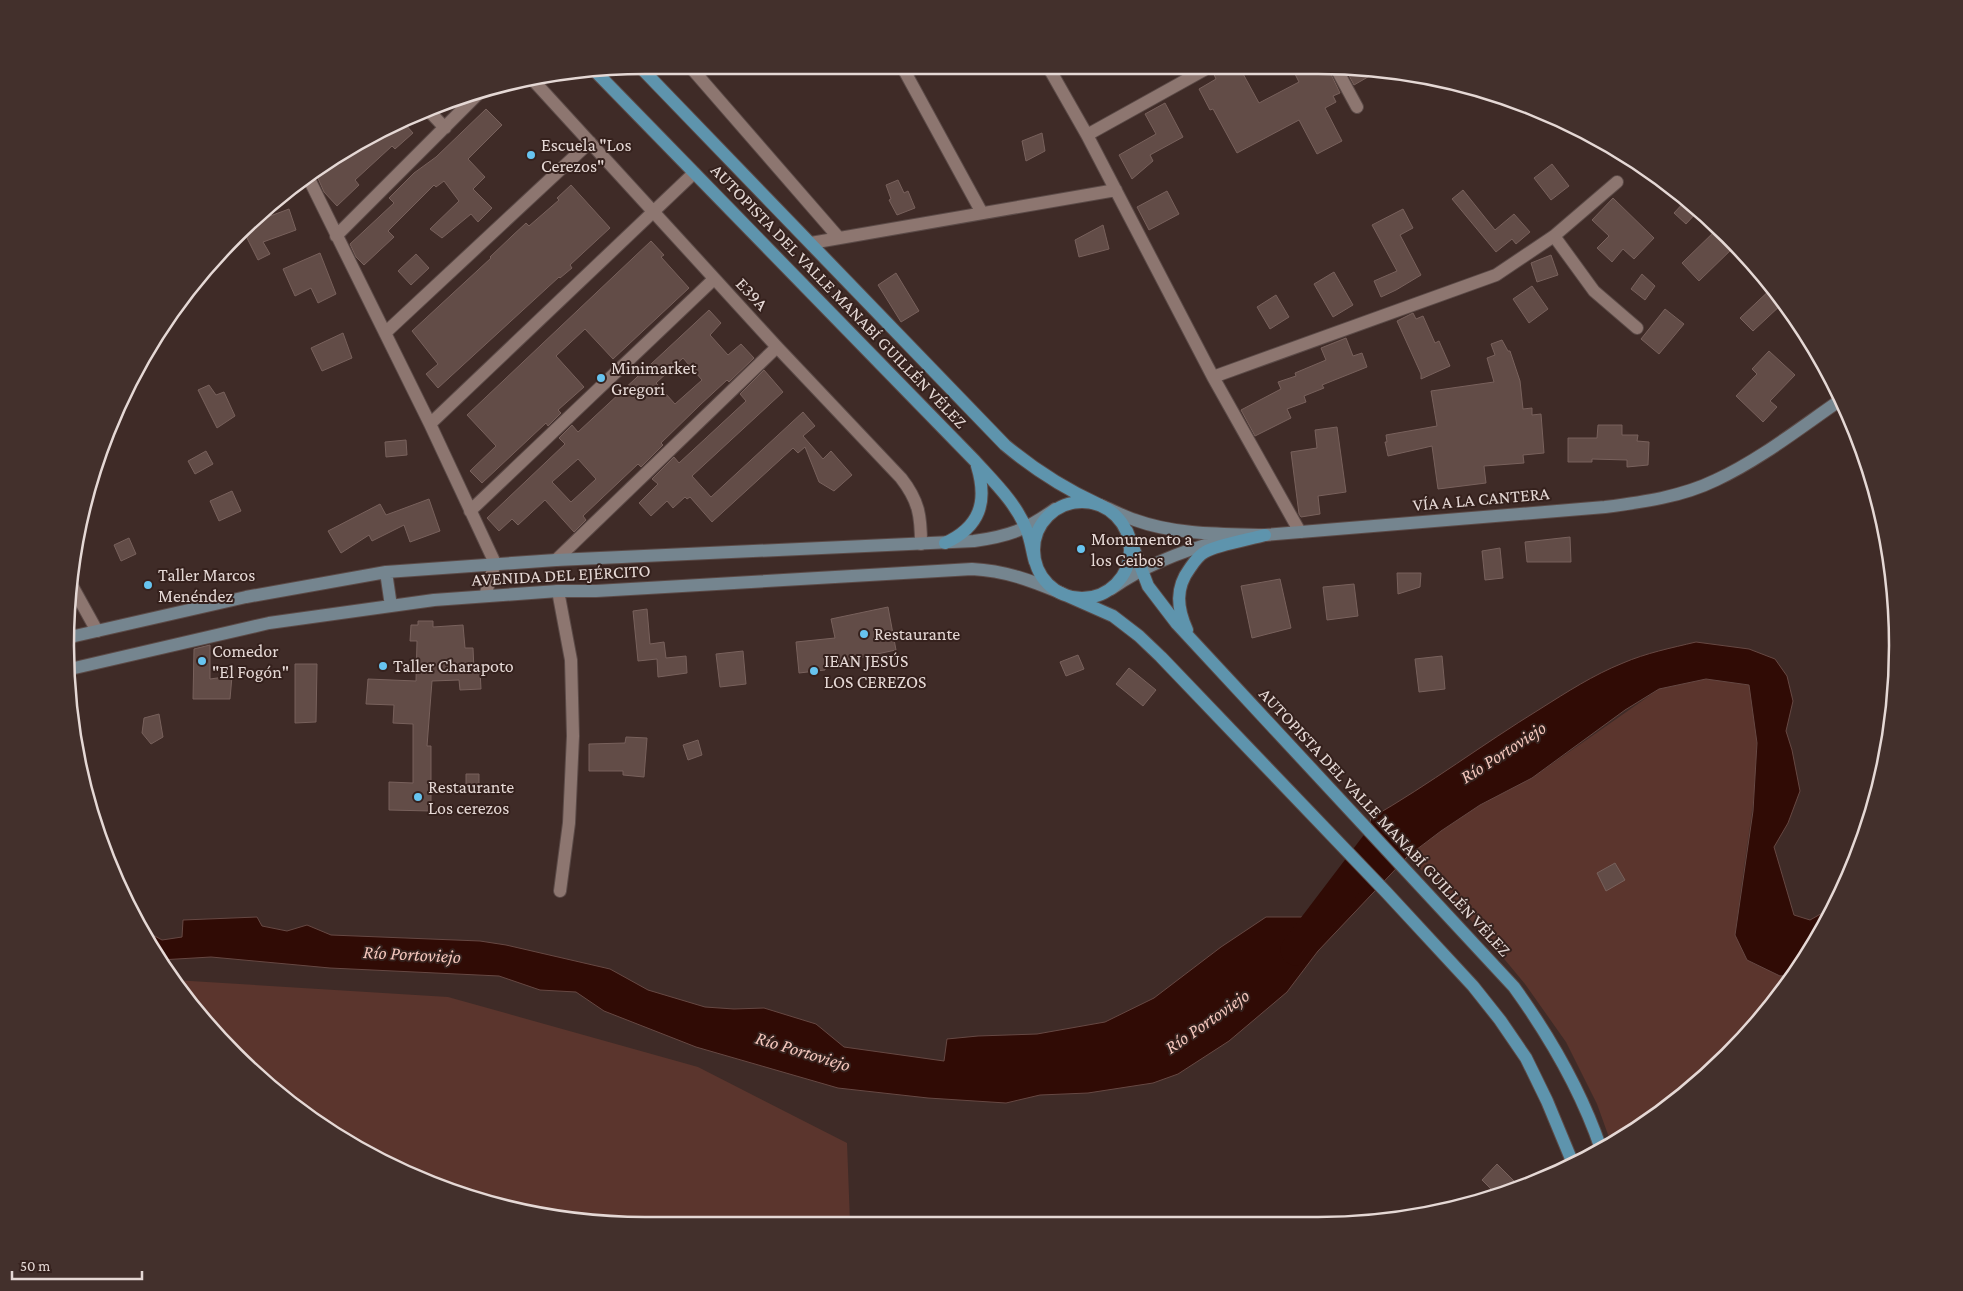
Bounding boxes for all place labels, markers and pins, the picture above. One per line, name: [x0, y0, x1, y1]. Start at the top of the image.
place label: Escuela "Los Cerezos": [541, 135, 632, 176]
marker: Escuela "Los Cerezos": [525, 149, 537, 161]
place label: Minimarket Gregori: [611, 358, 697, 399]
marker: Minimarket Gregori: [595, 372, 607, 384]
place label: Monumento a los Ceibos: [1091, 529, 1193, 570]
marker: Monumento a los Ceibos: [1075, 543, 1087, 555]
place label: Taller Marcos Menéndez: [158, 565, 255, 606]
marker: Taller Marcos Menéndez: [142, 579, 154, 591]
place label: Restaurante: [874, 624, 960, 644]
marker: Restaurante: [858, 628, 870, 640]
place label: Comedor "El Fogón": [212, 641, 289, 682]
place label: IEAN JESÚS LOS CEREZOS: [824, 651, 926, 692]
marker: Comedor "El Fogón": [196, 655, 208, 667]
place label: Taller Charapoto: [393, 656, 514, 676]
marker: Taller Charapoto: [377, 660, 389, 672]
marker: IEAN JESÚS LOS CEREZOS: [808, 665, 820, 677]
place label: Restaurante Los cerezos: [428, 777, 514, 818]
marker: Restaurante Los cerezos: [412, 791, 424, 803]

